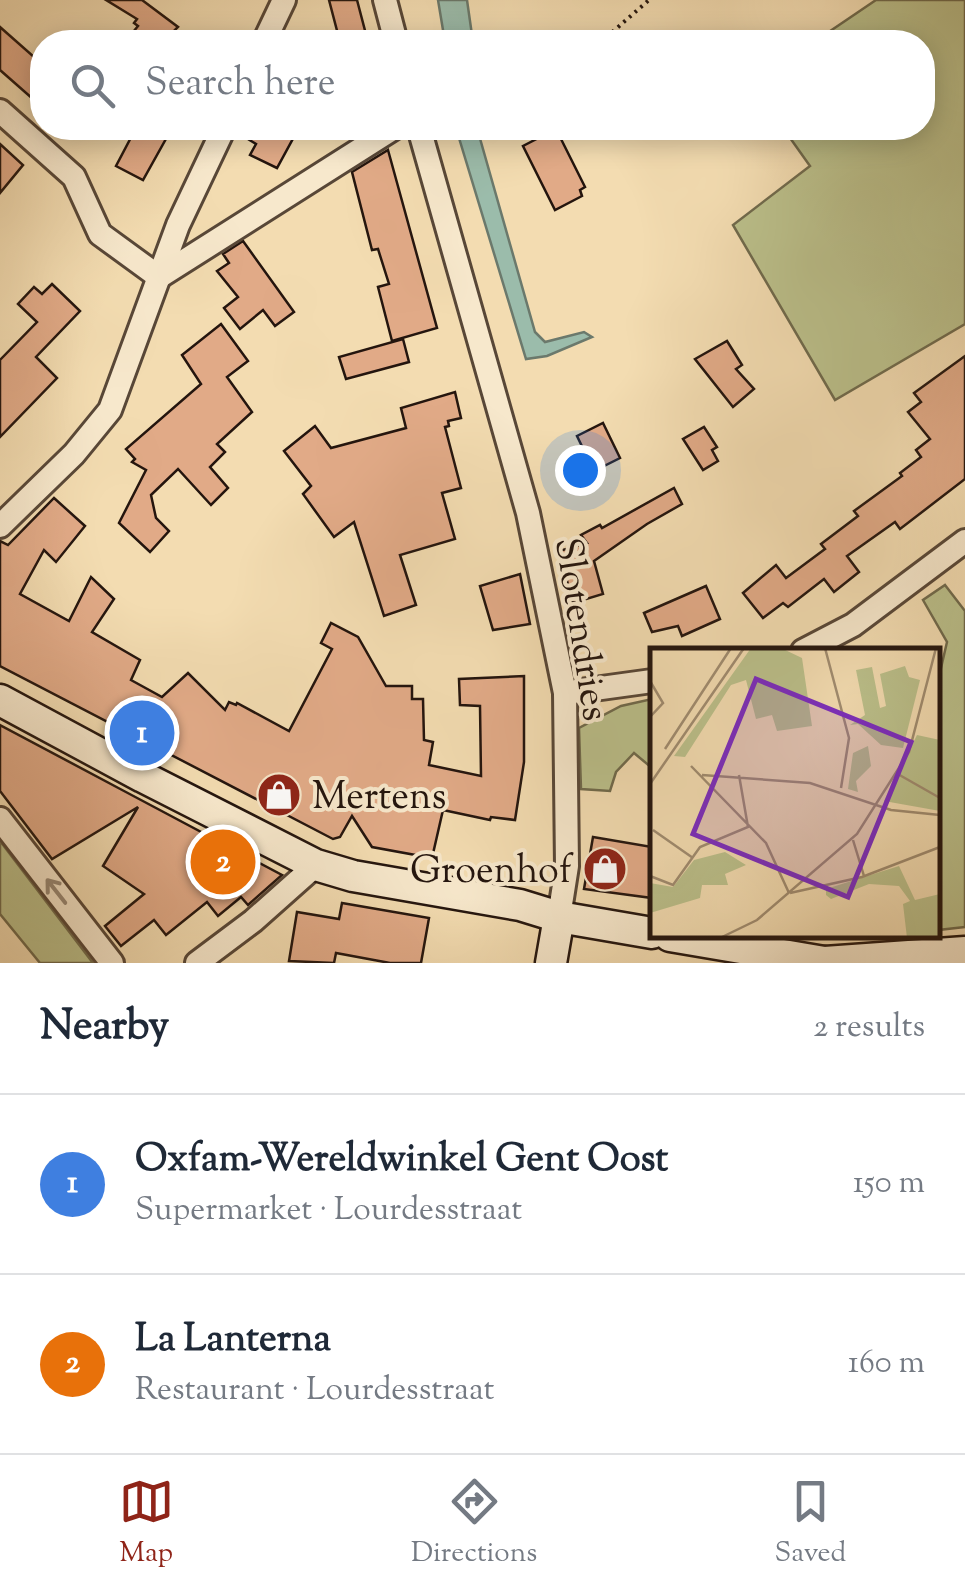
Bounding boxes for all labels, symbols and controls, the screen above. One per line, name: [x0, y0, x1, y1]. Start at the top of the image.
search box: [30, 30, 935, 140]
icon: search: [65, 58, 120, 113]
text: Search here: [145, 58, 336, 112]
your location: [555, 445, 606, 496]
street label: Slotendries: [538, 534, 620, 725]
inset map: [650, 648, 940, 938]
pin: 1: [110, 696, 174, 770]
shop icon: Mertens: [256, 772, 302, 818]
place label: Mertens: [312, 772, 446, 826]
pin: 2: [190, 824, 256, 900]
place label: Groenhof: [410, 846, 574, 900]
shop icon: Groenhof: [582, 846, 628, 892]
one-way arrow: [46, 878, 67, 905]
text: Nearby: [40, 998, 169, 1058]
text: 2 results: [813, 1005, 925, 1051]
text: Oxfam-Wereldwinkel Gent Oost: [135, 1134, 668, 1188]
text: 1: [67, 1161, 78, 1207]
text: 150 m: [853, 1161, 925, 1207]
text: Supermarket · Lourdesstraat: [135, 1188, 522, 1234]
text: La Lanterna: [135, 1314, 331, 1368]
text: 2: [65, 1341, 80, 1387]
text: 160 m: [848, 1341, 925, 1387]
text: Restaurant · Lourdesstraat: [135, 1368, 494, 1414]
tab: Map: [119, 1474, 174, 1574]
tab: Directions: [411, 1474, 537, 1574]
tab: Saved: [774, 1474, 846, 1574]

